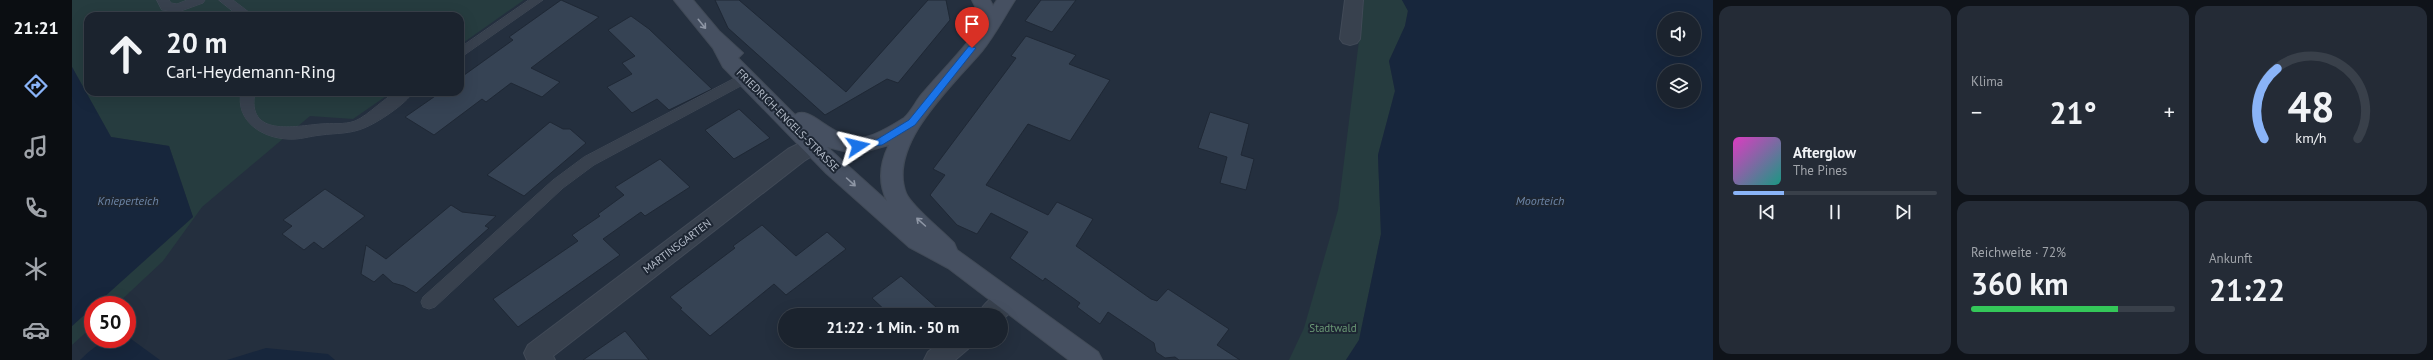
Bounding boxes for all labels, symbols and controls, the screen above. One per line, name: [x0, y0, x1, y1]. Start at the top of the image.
pin: [955, 7.0, 989, 48]
map controls: [1657, 12, 1701, 108]
button: sound: [1657, 12, 1701, 56]
icon: arrive: [961, 13, 983, 35]
text: 21:21: [13, 16, 59, 39]
one-way arrow: [697, 18, 706, 29]
text: 20 m: [166, 24, 227, 61]
icon: ahead: [100, 28, 152, 80]
text: Carl-Heydemann-Ring: [166, 60, 336, 83]
button: layers: [1657, 64, 1701, 108]
street label: FRIEDRICH-ENGELS-STRASSE: [734, 66, 842, 174]
icon: directions: [22, 72, 50, 100]
text: Klima: [1971, 73, 2003, 90]
text: 48: [2287, 79, 2335, 132]
text: 21°: [2049, 93, 2097, 132]
text: −: [1971, 98, 1982, 126]
text: +: [2164, 98, 2175, 126]
position arrow: [837, 125, 879, 167]
text: km/h: [2295, 127, 2327, 146]
icon: music: [22, 133, 50, 161]
text: Afterglow: [1793, 143, 1856, 162]
text: The Pines: [1793, 162, 1847, 179]
one-way arrow: [846, 177, 856, 187]
water label: Knieperteich: [98, 193, 158, 208]
water label: Moorteich: [1516, 193, 1564, 208]
icon: phone: [22, 194, 50, 222]
icon: previous: [1756, 201, 1778, 223]
icon: pause: [1824, 201, 1846, 223]
icon: next: [1892, 201, 1914, 223]
street label: MARTINSGARTEN: [640, 216, 714, 276]
one-way arrow: [915, 218, 926, 227]
text: Reichweite · 72%: [1971, 244, 2066, 261]
text: Ankunft: [2209, 250, 2252, 267]
icon: climate: [22, 255, 50, 283]
text: 360 km: [1971, 264, 2069, 303]
text: 21:22: [2209, 270, 2285, 309]
speed limit sign: 50: [84, 296, 136, 348]
icon: car: [22, 316, 50, 344]
text: 21:22 · 1 Min. · 50 m: [827, 318, 959, 337]
park label: Stadtwald: [1309, 321, 1357, 335]

